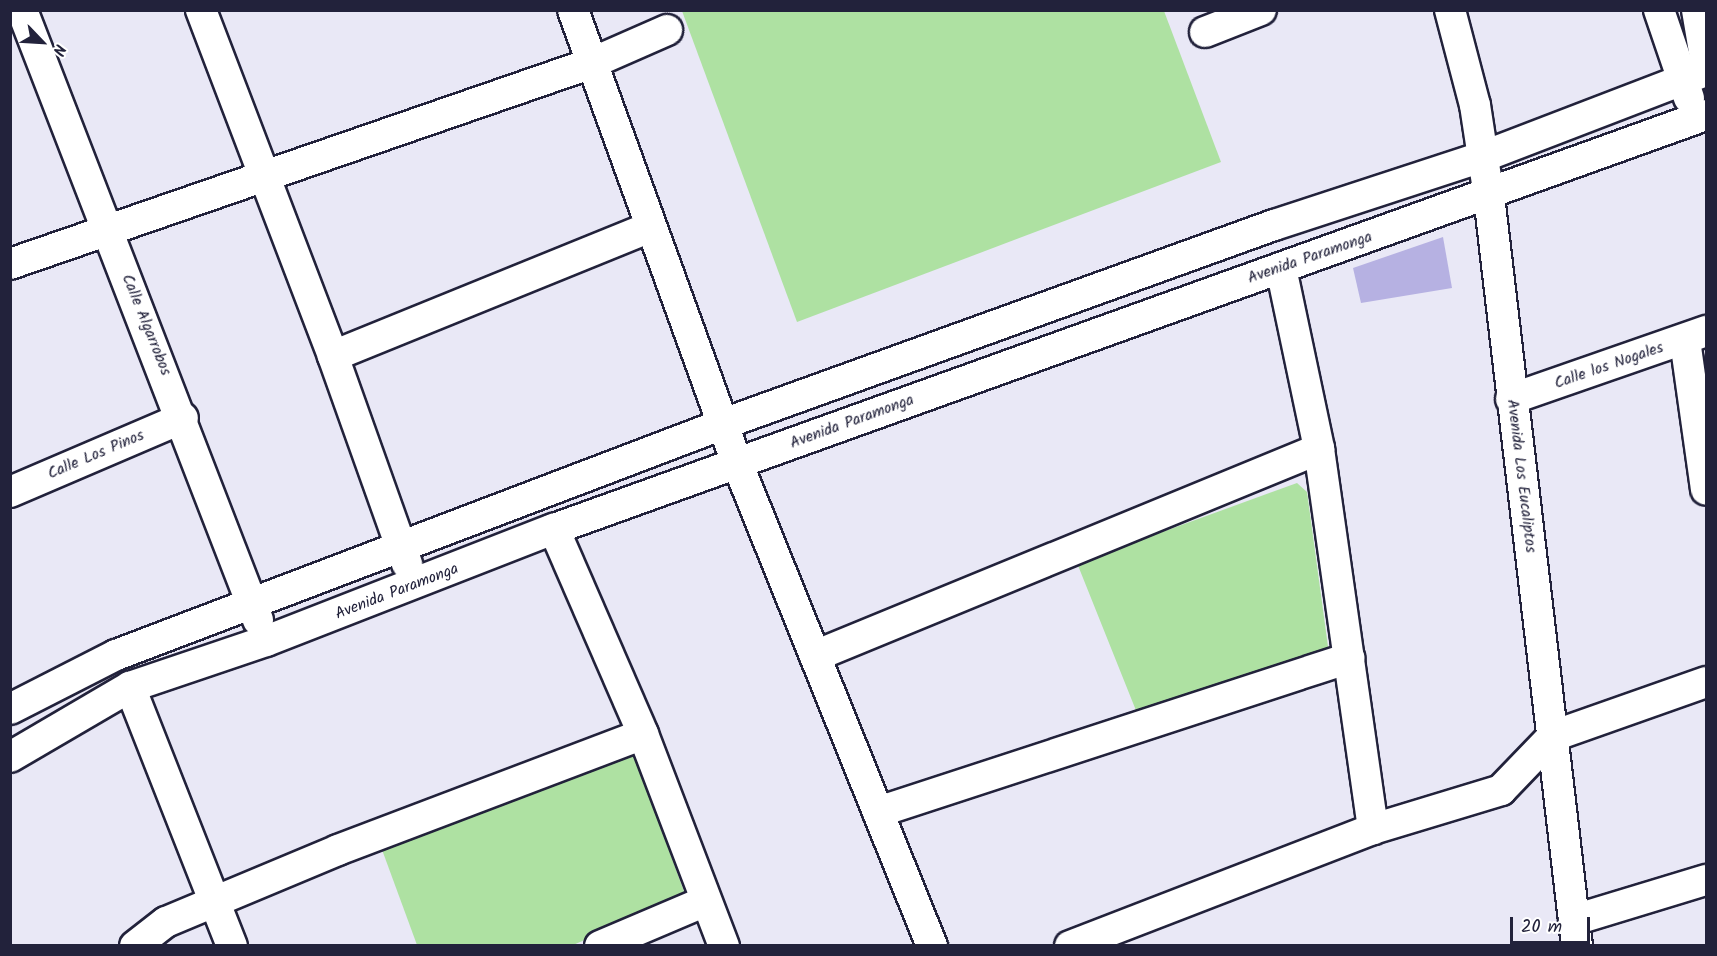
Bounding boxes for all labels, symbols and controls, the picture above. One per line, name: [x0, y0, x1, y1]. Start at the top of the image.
north arrow: [12, 12, 72, 72]
text: N: [45, 40, 72, 60]
street label: Avenida Paramonga: [1245, 228, 1375, 288]
street label: Calle Algarrobos: [117, 272, 175, 378]
street label: Calle los Nogales: [1552, 338, 1666, 394]
street label: Avenida Paramonga: [787, 391, 917, 453]
street label: Avenida Los Eucaliptos: [1502, 398, 1540, 554]
street label: Calle Los Pinos: [45, 426, 147, 484]
street label: Avenida Paramonga: [333, 560, 461, 624]
scale bar: [1513, 905, 1592, 943]
text: 20 m: [1521, 913, 1562, 942]

